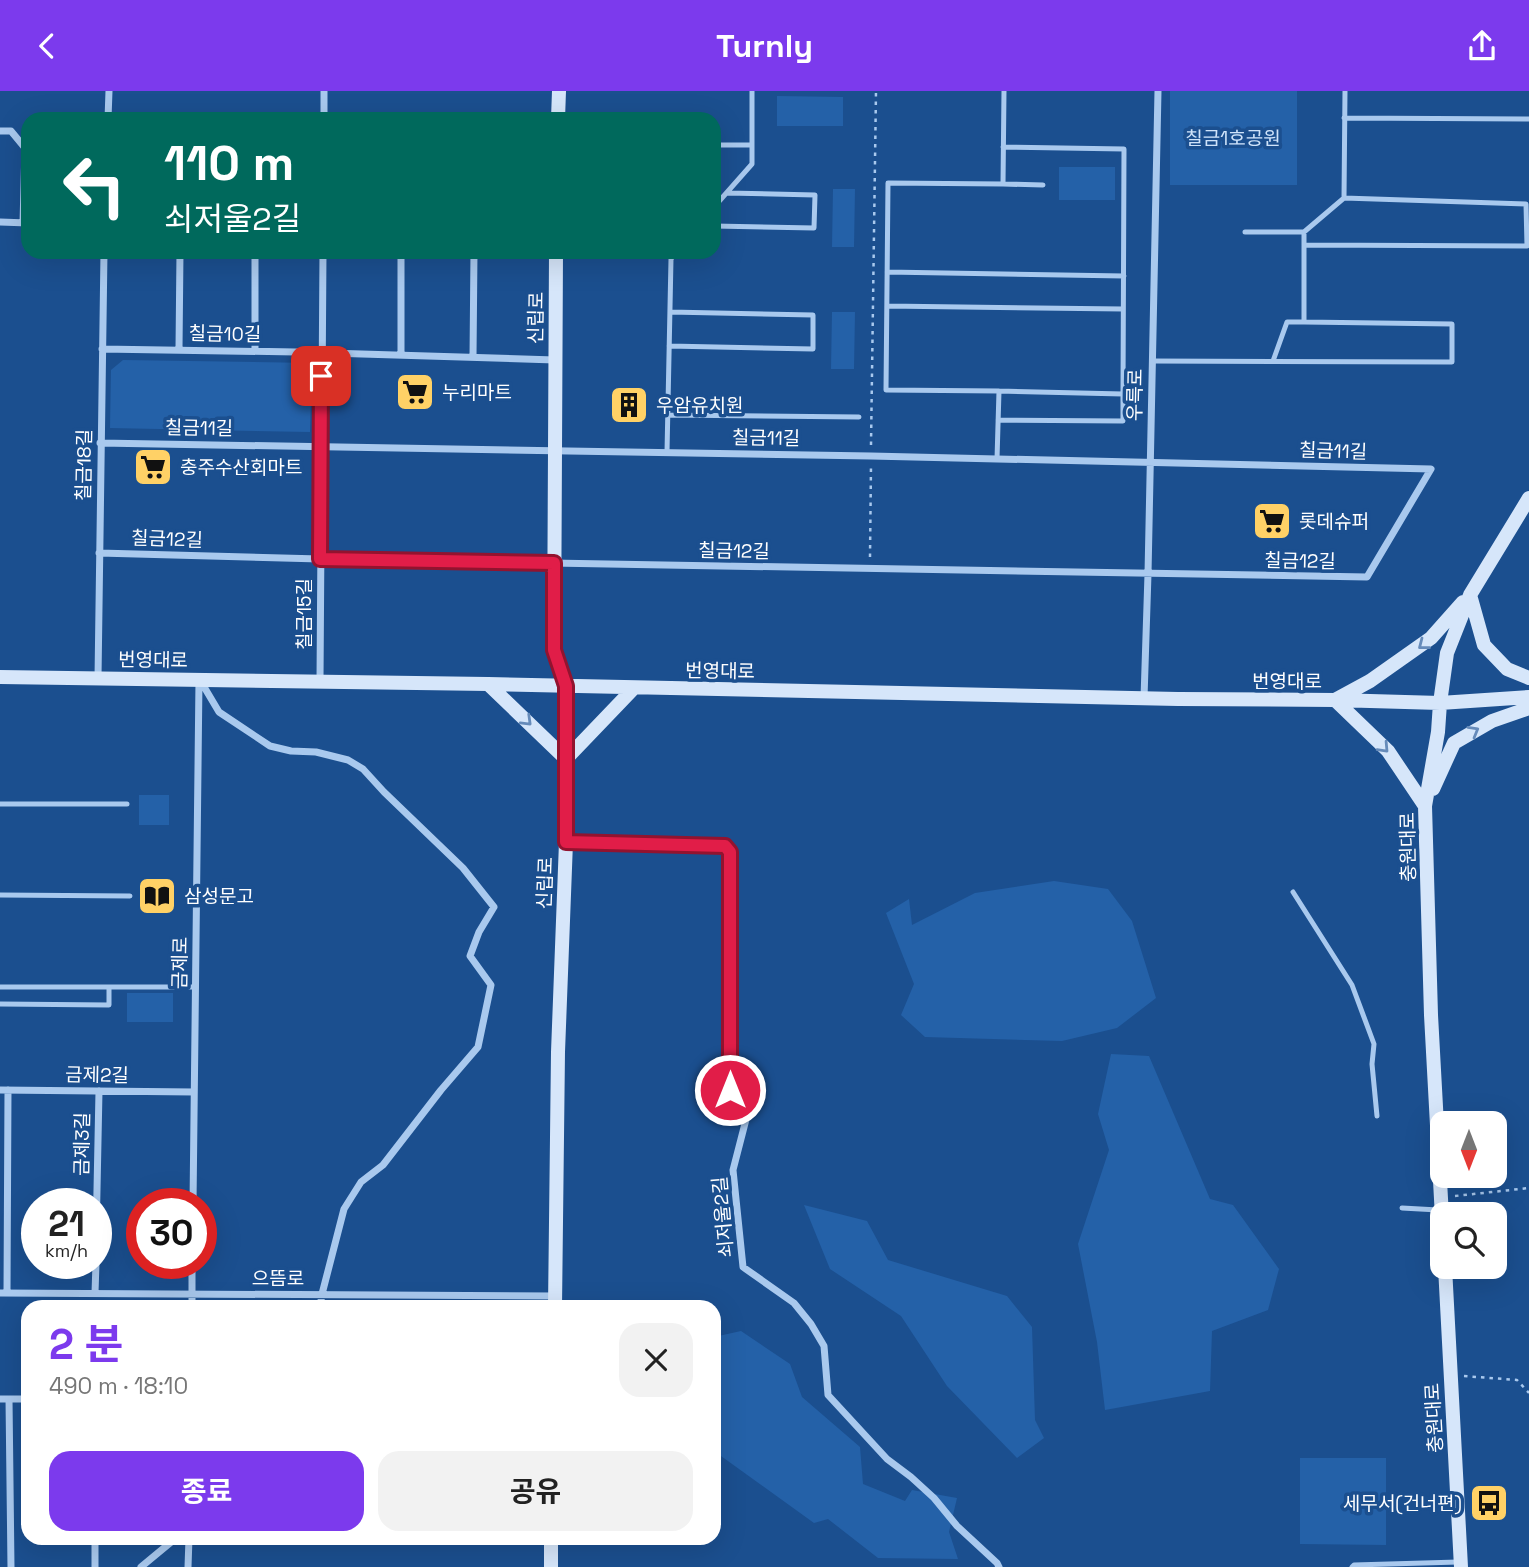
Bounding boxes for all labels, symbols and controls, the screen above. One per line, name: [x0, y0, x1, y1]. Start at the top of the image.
text: Turnly: [716, 26, 813, 66]
icon: back: [28, 27, 66, 65]
icon: share: [1463, 27, 1501, 65]
park label: 칠금1호공원: [1185, 126, 1281, 151]
text: 110 m: [164, 132, 294, 194]
icon: left: [49, 140, 140, 231]
text: 쇠저울2길: [164, 199, 301, 239]
street label: 신립로: [523, 292, 549, 344]
street label: 칠금10길: [189, 321, 261, 347]
pin: [291, 346, 351, 406]
icon: arrive: [302, 357, 340, 395]
street label: 우륵로: [1122, 369, 1148, 421]
supermarket icon: 누리마트: [394, 371, 436, 413]
place label: 누리마트: [442, 380, 512, 405]
building icon: 우암유치원: [608, 384, 650, 426]
place label: 우암유치원: [656, 393, 743, 418]
street label: 칠금11길: [165, 415, 233, 441]
street label: 칠금11길: [732, 425, 800, 451]
street label: 칠금18길: [71, 429, 97, 501]
street label: 칠금11길: [1298, 437, 1368, 465]
supermarket icon: 충주수산회마트: [132, 446, 174, 488]
place label: 충주수산회마트: [180, 455, 302, 480]
supermarket icon: 롯데슈퍼: [1251, 500, 1293, 542]
place label: 롯데슈퍼: [1299, 509, 1369, 534]
street label: 칠금12길: [131, 525, 203, 553]
street label: 칠금12길: [698, 538, 770, 564]
street label: 칠금12길: [1264, 548, 1336, 574]
street label: 칠금15길: [292, 578, 317, 650]
one-way arrow: [1418, 636, 1430, 649]
street label: 번영대로: [118, 647, 188, 673]
street label: 번영대로: [685, 658, 755, 684]
street label: 번영대로: [1252, 669, 1322, 694]
one-way arrow: [519, 713, 532, 726]
one-way arrow: [1467, 727, 1480, 740]
one-way arrow: [1375, 739, 1388, 752]
street label: 충원대로: [1395, 812, 1421, 882]
street label: 신립로: [532, 856, 558, 910]
library icon: 삼성문고: [136, 875, 178, 917]
place label: 삼성문고: [184, 884, 254, 909]
street label: 금제로: [167, 937, 193, 989]
position arrow: [693, 1053, 767, 1127]
street label: 금제2길: [65, 1062, 129, 1088]
north arrow: [1430, 1111, 1507, 1188]
map controls: [1430, 1111, 1507, 1279]
street label: 금제3길: [69, 1112, 95, 1176]
street label: 쇠저울2길: [707, 1175, 739, 1259]
speed limit sign: 30: [126, 1188, 217, 1279]
text: 21: [48, 1202, 85, 1246]
button: search: [1430, 1202, 1507, 1279]
text: km/h: [45, 1239, 88, 1262]
street label: 으뜸로: [252, 1266, 304, 1291]
text: 2 분: [49, 1318, 123, 1371]
button: close: [619, 1323, 693, 1397]
text: 490 m · 18:10: [49, 1371, 188, 1401]
street label: 충원대로: [1420, 1382, 1448, 1454]
button: 종료: [49, 1451, 364, 1531]
button: 공유: [378, 1451, 693, 1531]
bus stop icon: 세무서(건너편): [1468, 1482, 1510, 1524]
place label: 세무서(건너편): [1343, 1491, 1462, 1516]

